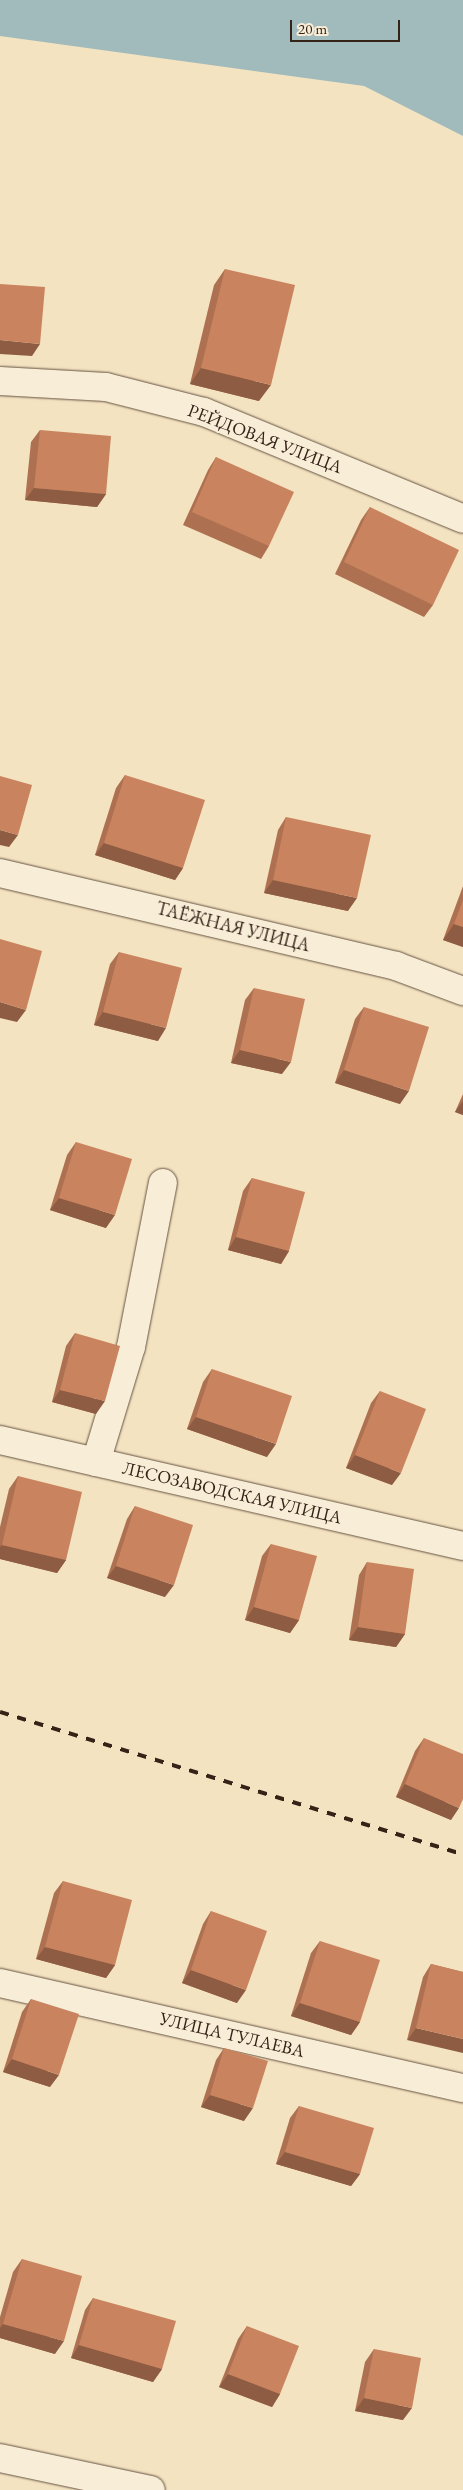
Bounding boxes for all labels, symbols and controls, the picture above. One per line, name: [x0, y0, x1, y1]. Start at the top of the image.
scale bar: [293, 10, 403, 42]
text: 20 m: [298, 19, 327, 38]
street label: РЕЙДОВАЯ УЛИЦА: [185, 400, 345, 478]
street label: ТАЁЖНАЯ УЛИЦА: [154, 897, 312, 957]
street label: ЛЕСОЗАВОДСКАЯ УЛИЦА: [120, 1457, 344, 1529]
street label: УЛИЦА ТУЛАЕВА: [157, 2008, 307, 2062]

